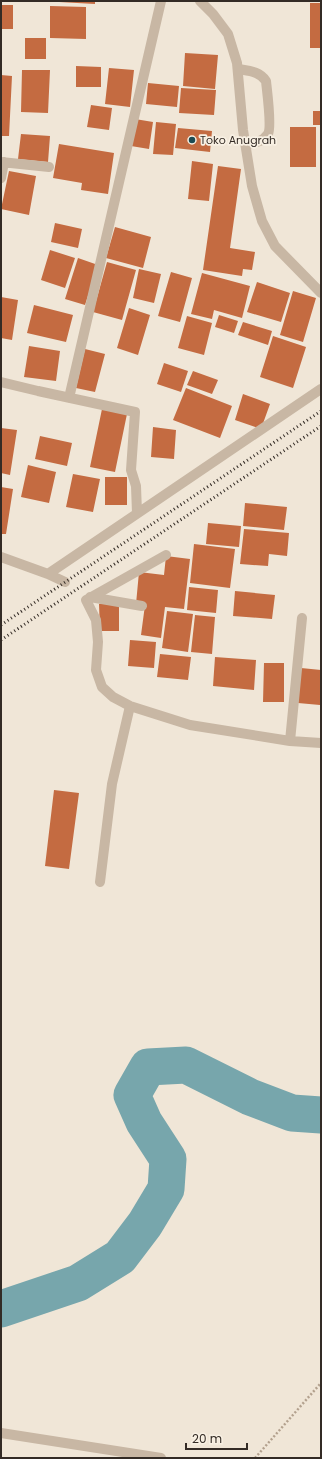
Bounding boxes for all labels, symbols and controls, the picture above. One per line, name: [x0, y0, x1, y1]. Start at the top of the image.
place label: Toko Anugrah: [200, 132, 276, 148]
marker: Toko Anugrah: [187, 135, 197, 145]
scale bar: [186, 1425, 247, 1451]
text: 20 m: [192, 1430, 222, 1447]

